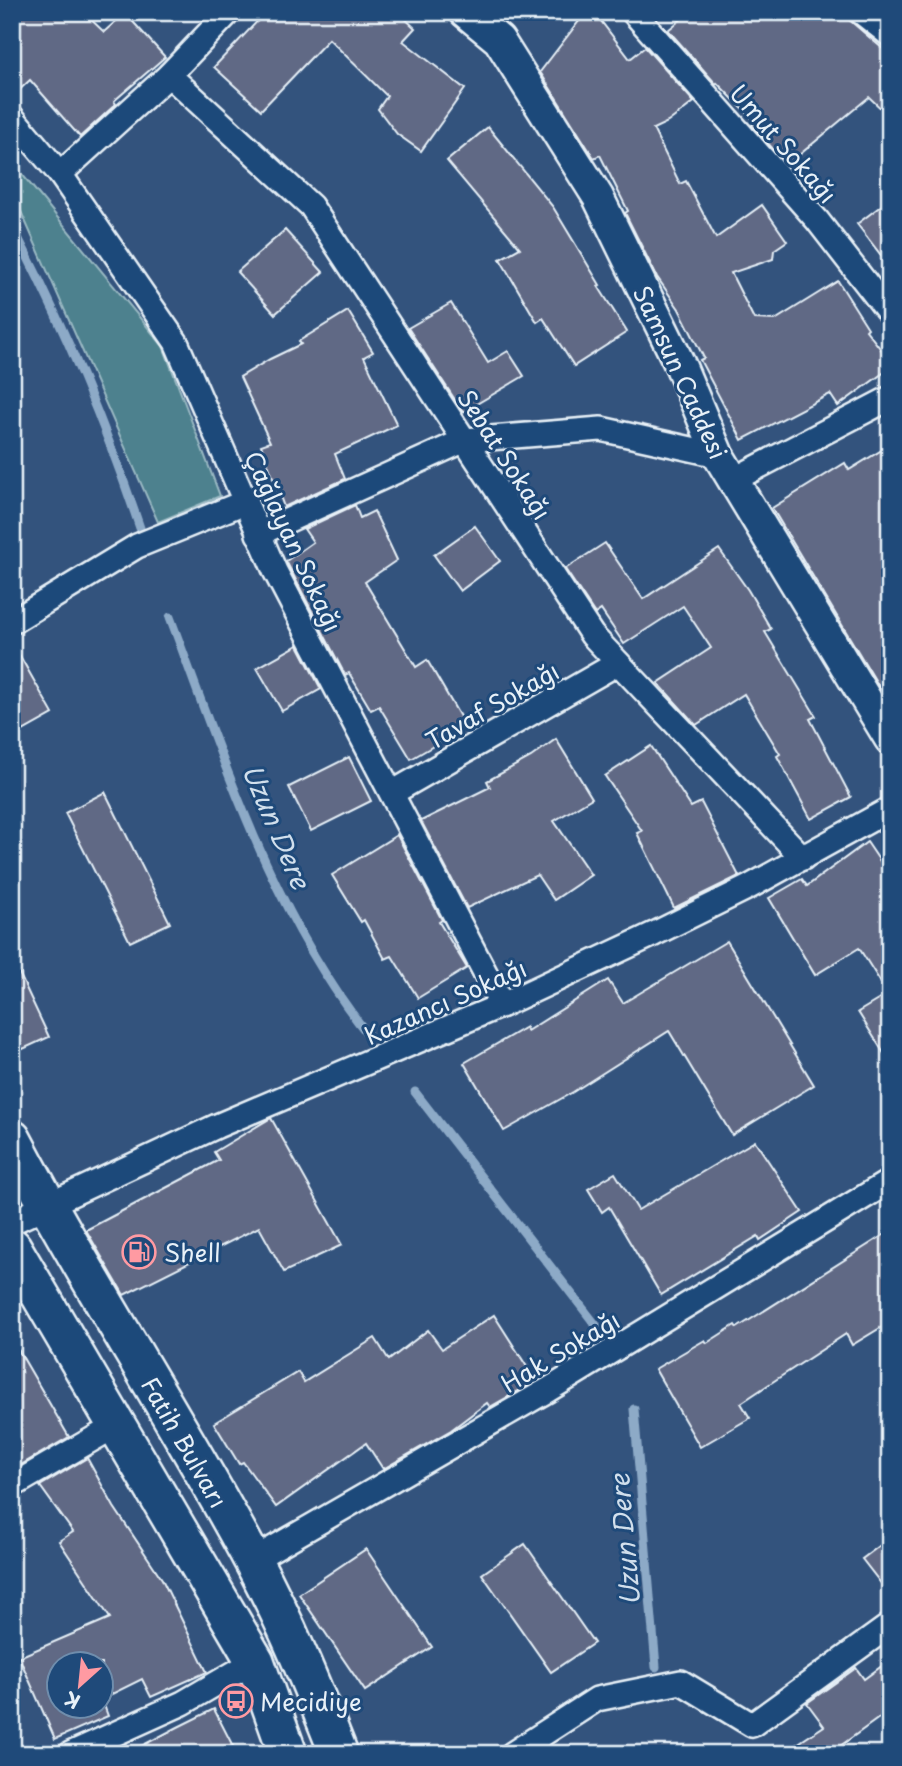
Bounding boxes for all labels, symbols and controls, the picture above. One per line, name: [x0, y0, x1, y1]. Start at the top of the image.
street label: Umut Sokağı: [722, 76, 846, 210]
street label: Samsun Caddesi: [625, 279, 737, 465]
street label: Sebat Sokağı: [449, 382, 561, 526]
street label: Çağlayan Sokağı: [236, 445, 352, 637]
street label: Tavaf Sokağı: [419, 652, 565, 758]
water label: Uzun Dere: [233, 757, 322, 896]
street label: Kazancı Sokağı: [358, 949, 532, 1053]
fuel station icon: Shell: [120, 1233, 158, 1271]
place label: Shell: [164, 1234, 221, 1270]
street label: Hak Sokağı: [494, 1301, 626, 1401]
street label: Fatih Bulvarı: [133, 1370, 237, 1514]
water label: Uzun Dere: [599, 1471, 649, 1608]
north arrow: [46, 1650, 116, 1720]
bus stop icon: Mecidiye: [217, 1682, 255, 1720]
place label: Mecidiye: [260, 1683, 362, 1719]
text: K: [59, 1685, 84, 1717]

